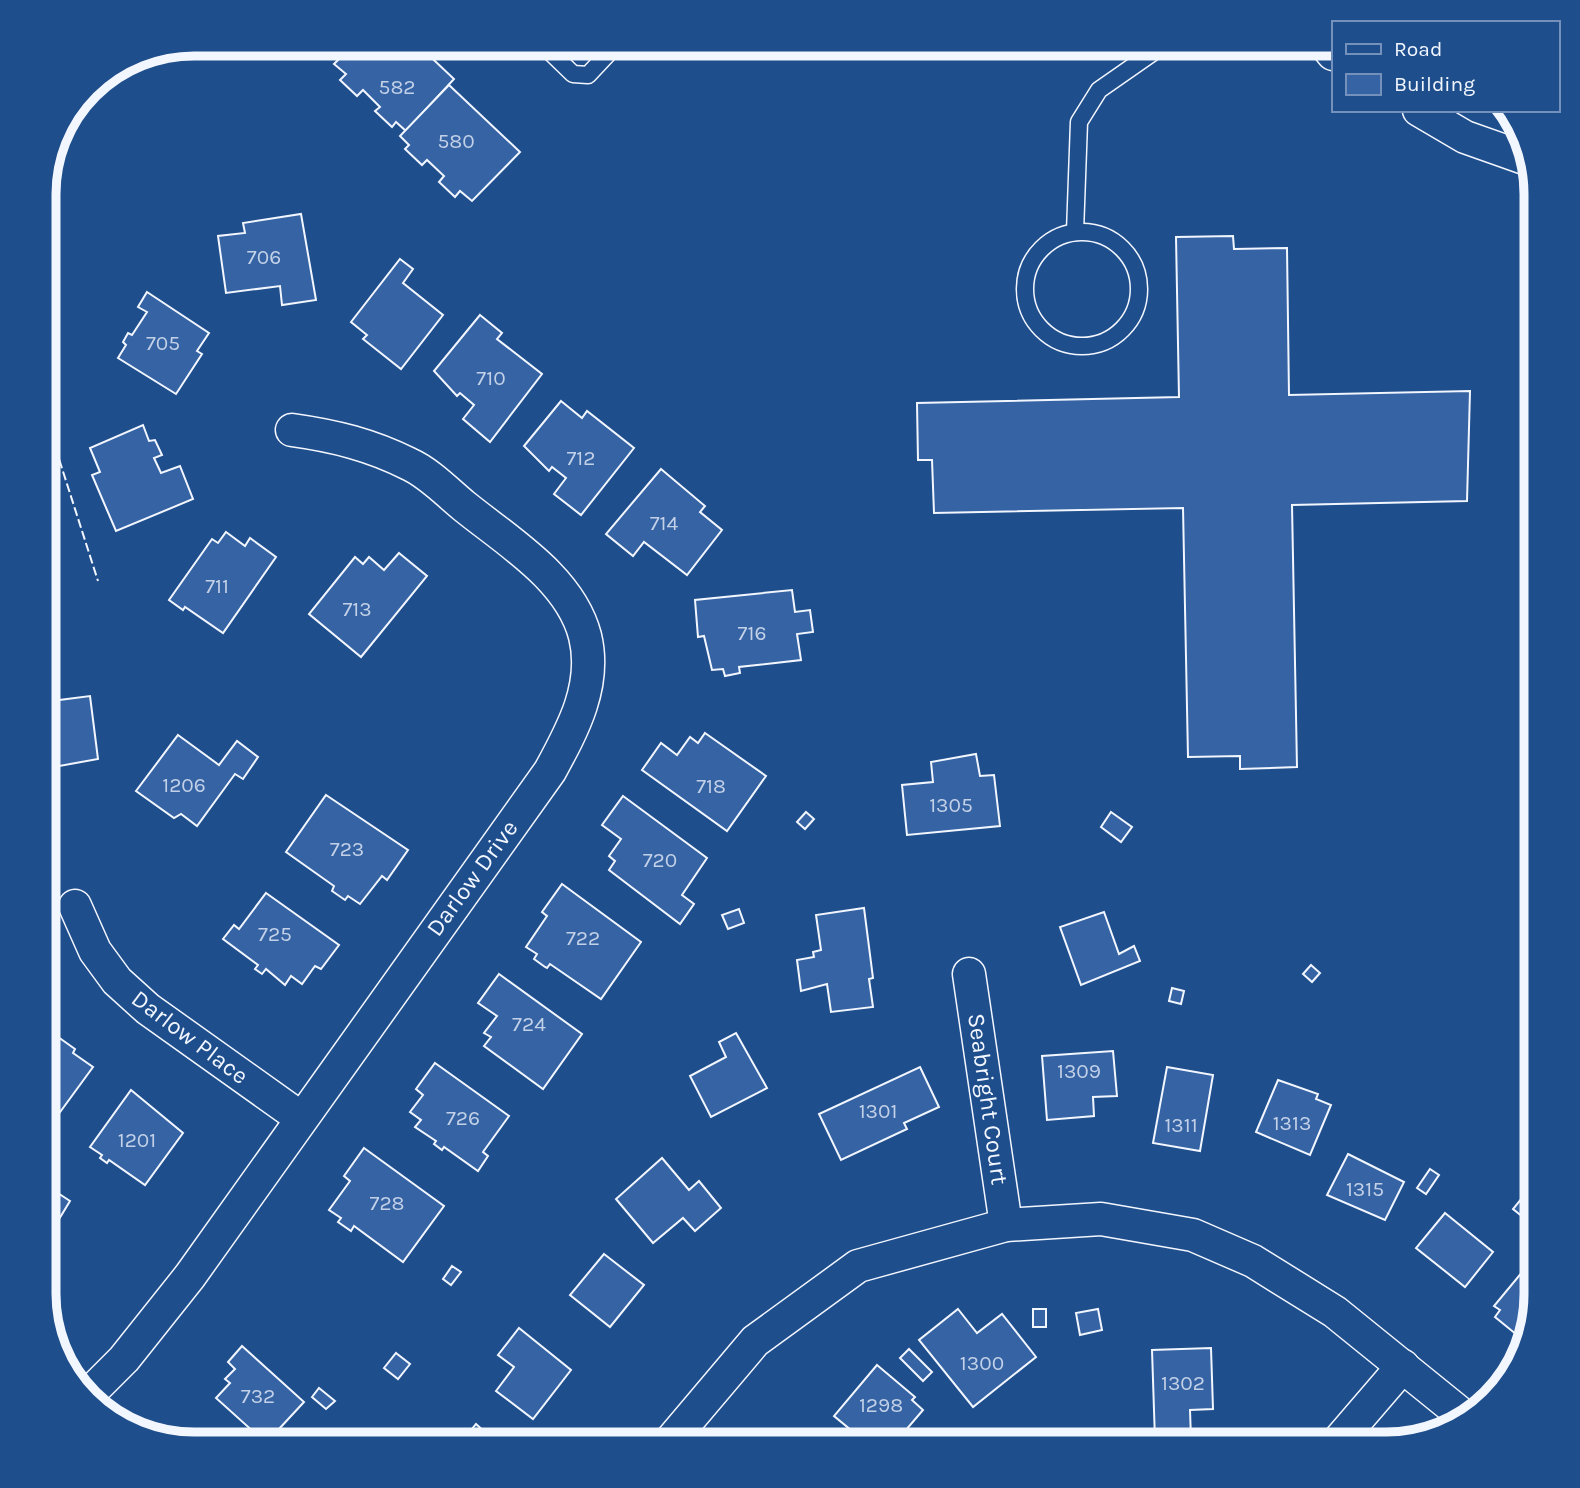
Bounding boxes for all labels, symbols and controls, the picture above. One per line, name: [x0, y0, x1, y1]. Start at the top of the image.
legend: [1332, 21, 1559, 112]
text: Road: [1394, 37, 1442, 61]
text: Building: [1394, 72, 1475, 96]
house number: 582: [379, 75, 415, 99]
house number: 580: [437, 129, 475, 153]
house number: 706: [247, 245, 281, 269]
house number: 705: [146, 331, 180, 355]
house number: 710: [476, 366, 506, 390]
house number: 712: [567, 446, 595, 470]
house number: 714: [650, 511, 679, 535]
house number: 711: [205, 574, 229, 598]
house number: 713: [342, 597, 372, 621]
house number: 716: [738, 621, 766, 645]
house number: 1206: [162, 773, 206, 797]
house number: 718: [696, 774, 726, 798]
house number: 1305: [929, 793, 973, 817]
street label: Darlow Drive: [420, 814, 524, 942]
house number: 723: [330, 837, 364, 861]
house number: 720: [643, 848, 677, 872]
house number: 725: [258, 922, 292, 946]
house number: 722: [566, 926, 600, 950]
street label: Darlow Place: [126, 984, 254, 1090]
street label: Seabright Court: [962, 1011, 1014, 1187]
house number: 724: [512, 1012, 546, 1036]
house number: 1309: [1057, 1059, 1101, 1083]
house number: 1301: [859, 1099, 897, 1123]
house number: 726: [446, 1106, 480, 1130]
house number: 1313: [1273, 1111, 1311, 1135]
house number: 1311: [1164, 1113, 1198, 1137]
house number: 1201: [118, 1128, 156, 1152]
house number: 1315: [1346, 1177, 1384, 1201]
house number: 728: [370, 1191, 404, 1215]
house number: 1300: [960, 1351, 1004, 1375]
house number: 1302: [1161, 1371, 1205, 1395]
house number: 732: [241, 1384, 275, 1408]
house number: 1298: [859, 1393, 903, 1417]

